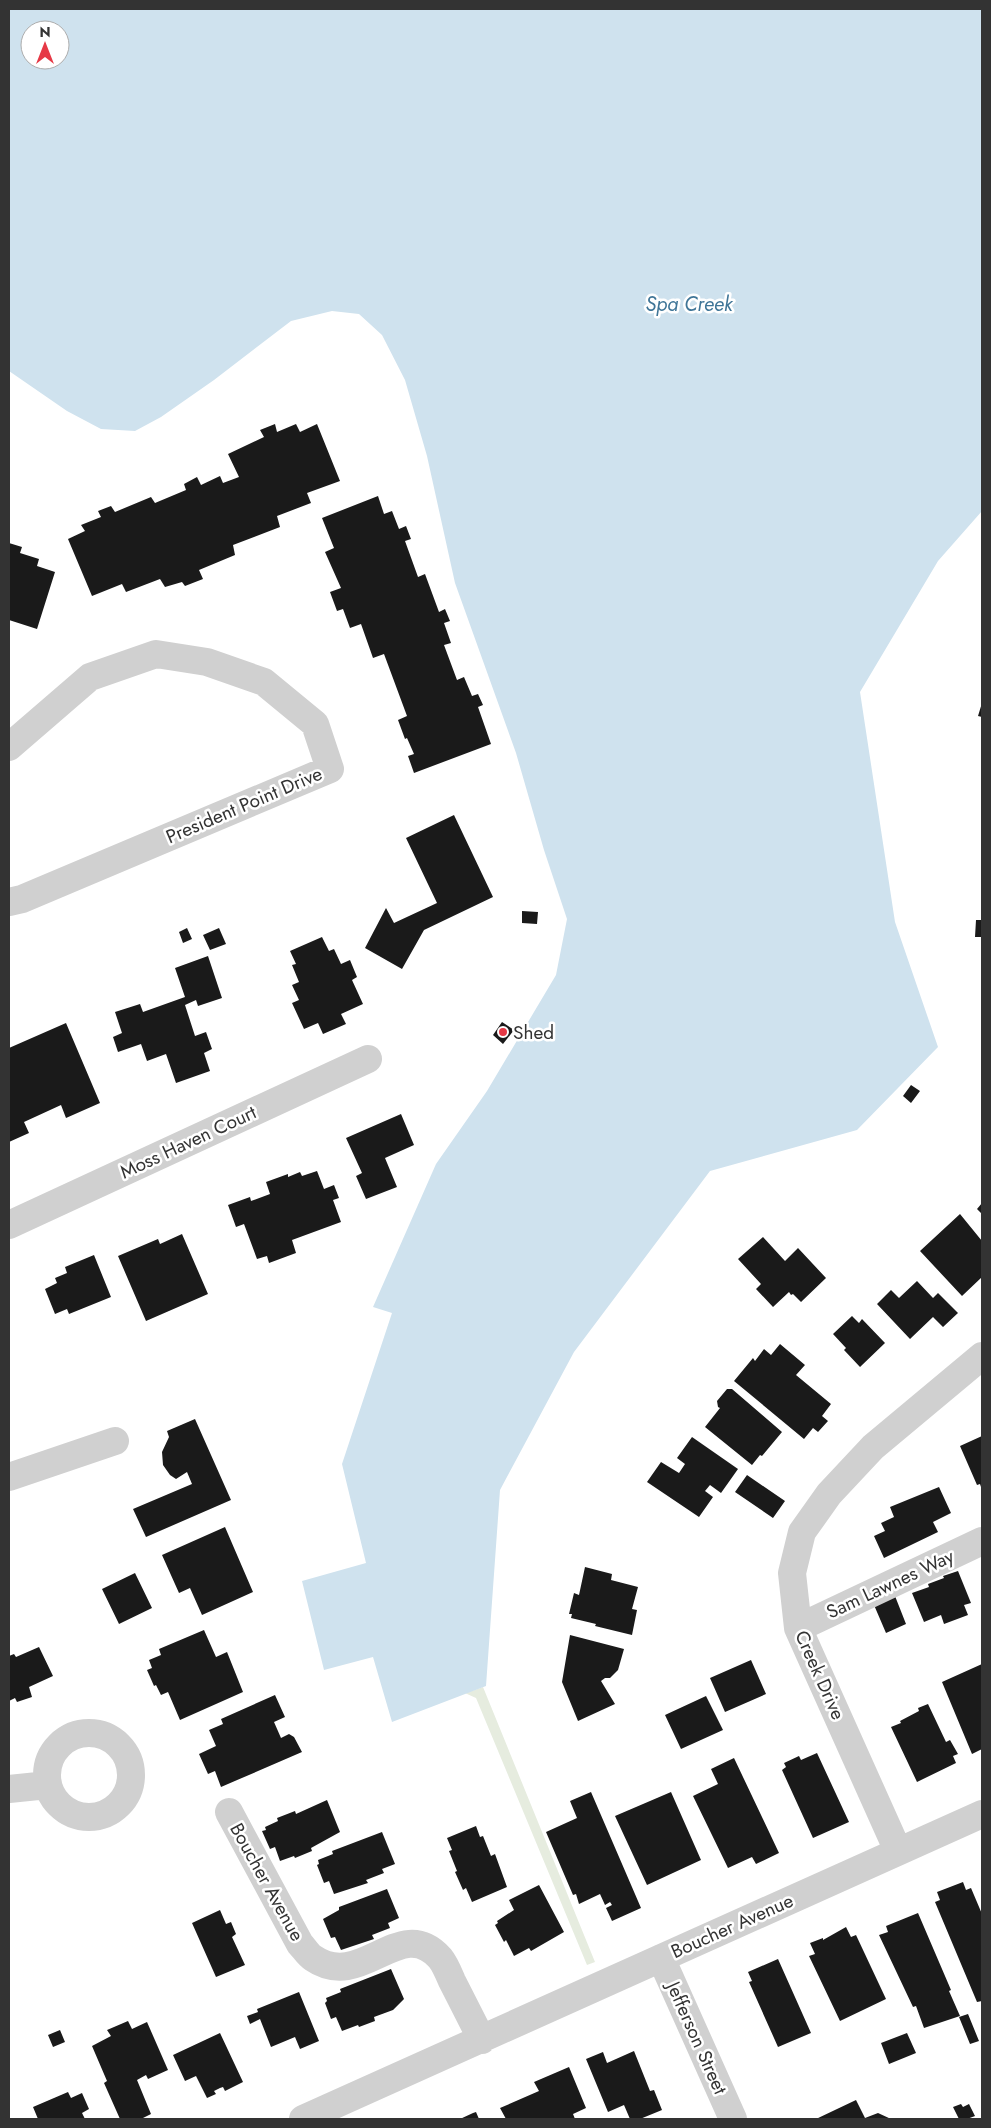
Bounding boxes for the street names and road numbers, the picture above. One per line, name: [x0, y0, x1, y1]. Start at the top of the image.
street label: President Point Drive: [162, 760, 326, 850]
street label: Moss Haven Court: [116, 1098, 261, 1185]
street label: Sam Lawnes Way: [822, 1542, 959, 1625]
street label: Creek Drive: [788, 1626, 852, 1724]
street label: Boucher Avenue: [223, 1818, 311, 1946]
street label: Boucher Avenue: [667, 1887, 798, 1965]
street label: Jefferson Street: [659, 1975, 734, 2099]

